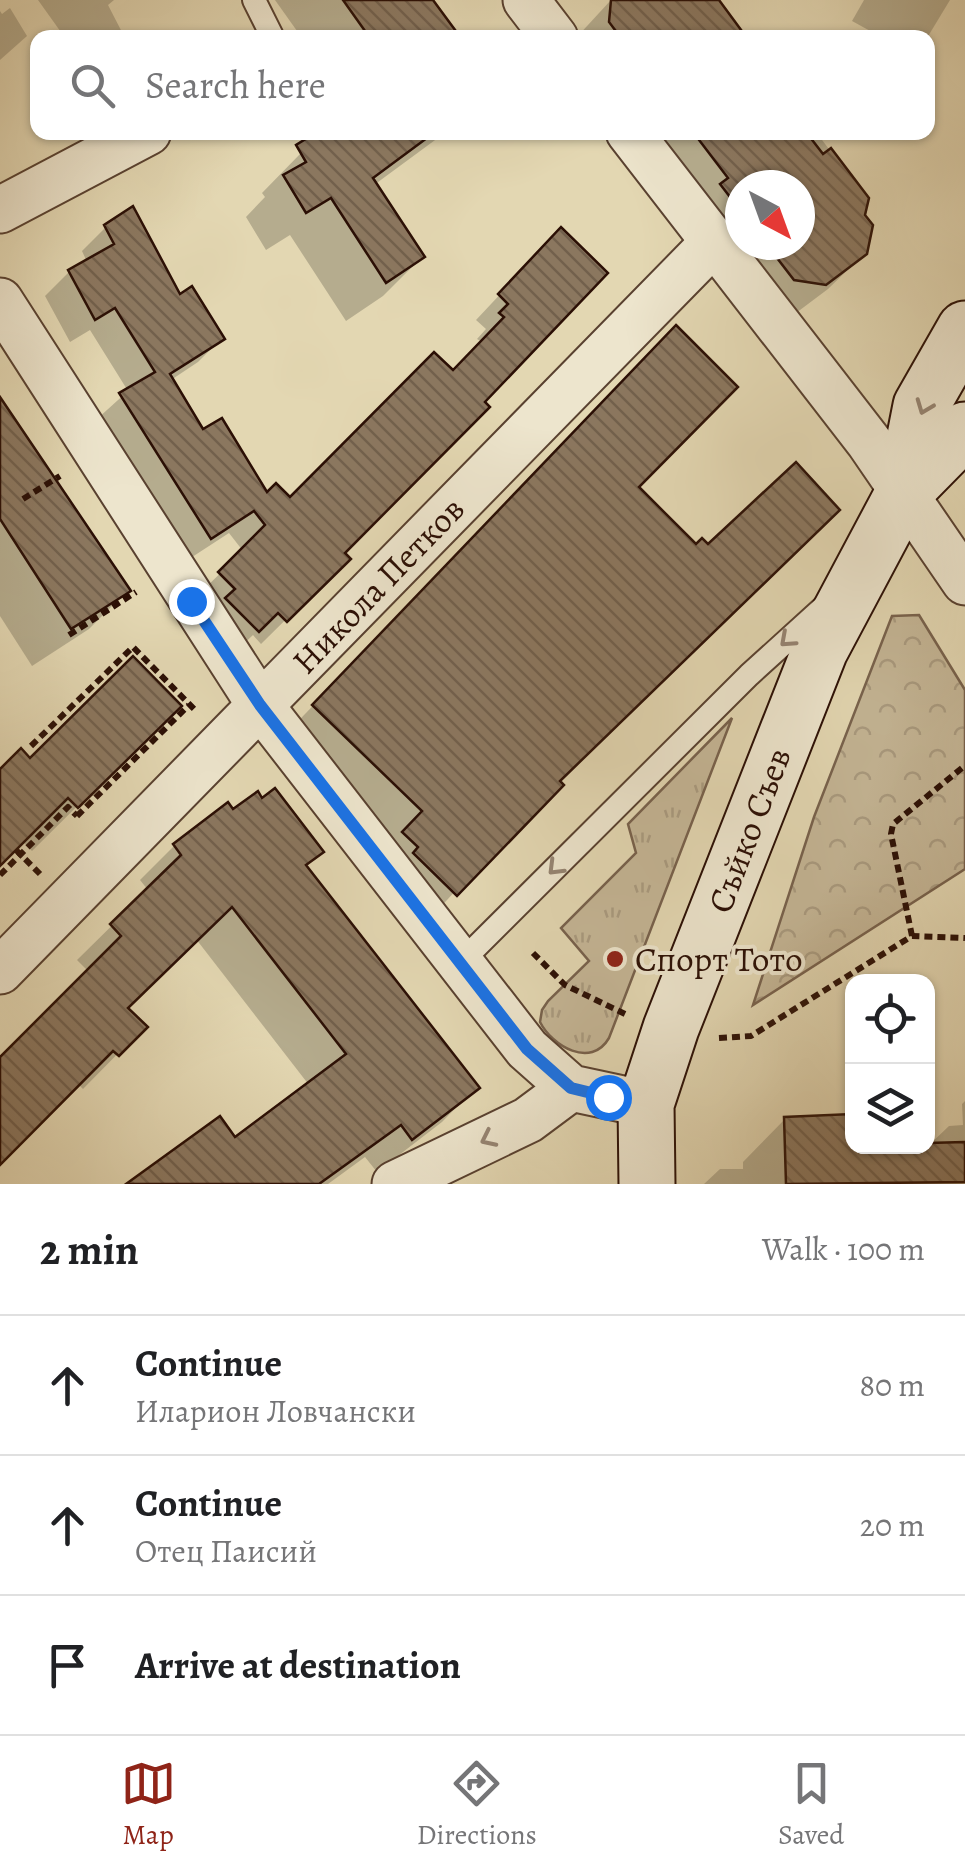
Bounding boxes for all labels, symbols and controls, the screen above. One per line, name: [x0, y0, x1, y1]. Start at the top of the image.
search box: [30, 30, 935, 140]
icon: search: [65, 58, 120, 113]
text: Search here: [145, 59, 326, 111]
north arrow: [725, 170, 815, 260]
one-way arrow: [916, 397, 936, 415]
street label: Никола Петков: [281, 486, 475, 684]
route end: [169, 579, 215, 625]
one-way arrow: [780, 628, 799, 646]
street label: Съйко Съев: [696, 740, 802, 920]
one-way arrow: [549, 856, 567, 874]
place label: Спорт Тото: [635, 935, 803, 983]
marker: Спорт Тото: [604, 948, 626, 970]
map controls: [845, 974, 935, 1154]
button: locate: [845, 974, 935, 1064]
button: layers: [845, 1064, 935, 1154]
route start: [586, 1075, 632, 1121]
one-way arrow: [481, 1127, 499, 1146]
text: 2 min: [40, 1221, 139, 1278]
text: Walk · 100 m: [762, 1227, 925, 1271]
text: Continue: [135, 1337, 282, 1389]
icon: ahead: [40, 1358, 95, 1413]
text: 80 m: [859, 1363, 925, 1407]
text: Иларион Ловчански: [135, 1389, 416, 1433]
text: Continue: [135, 1477, 282, 1529]
icon: ahead: [40, 1498, 95, 1553]
text: 20 m: [860, 1503, 925, 1547]
text: Отец Паисий: [135, 1529, 317, 1573]
icon: arrive: [40, 1638, 95, 1693]
text: Arrive at destination: [135, 1639, 461, 1691]
tab: Map: [121, 1756, 176, 1854]
tab: Directions: [417, 1756, 537, 1854]
tab: Saved: [778, 1756, 844, 1854]

